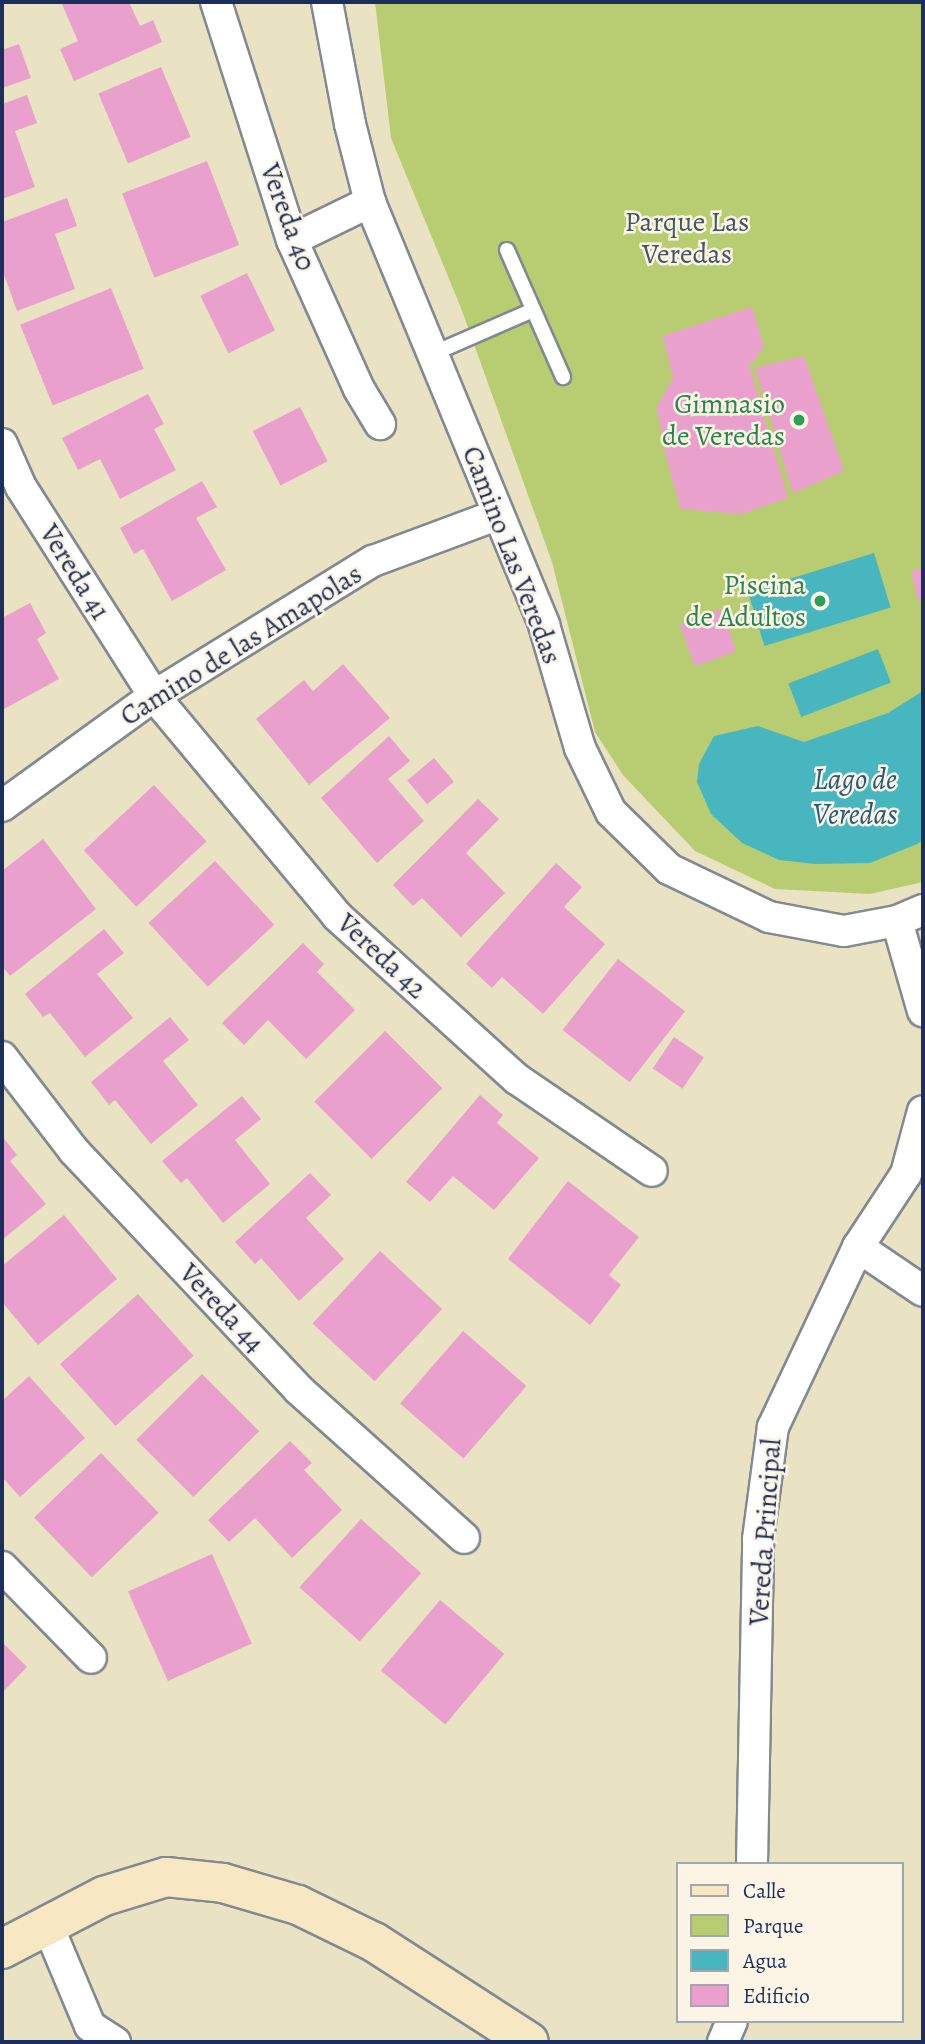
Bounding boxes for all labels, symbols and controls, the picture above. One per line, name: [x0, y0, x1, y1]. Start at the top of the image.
street label: Vereda 40: [253, 159, 323, 275]
park label: Parque Las Veredas: [625, 205, 749, 271]
place label: Gimnasio de Veredas: [662, 387, 785, 453]
marker: Gimnasio de Veredas: [791, 412, 807, 428]
street label: Camino Las Veredas: [455, 441, 569, 669]
street label: Vereda 41: [33, 518, 117, 626]
street label: Camino de las Amapolas: [114, 557, 368, 733]
place label: Piscina de Adultos: [685, 568, 806, 634]
marker: Piscina de Adultos: [812, 593, 828, 609]
water label: Lago de Veredas: [813, 761, 897, 832]
street label: Vereda 42: [330, 906, 434, 1006]
street label: Vereda 44: [172, 1256, 272, 1360]
street label: Vereda Principal: [742, 1437, 788, 1627]
legend: [676, 1862, 904, 2023]
text: Calle: [743, 1877, 786, 1905]
text: Parque: [743, 1912, 803, 1940]
text: Agua: [743, 1947, 787, 1975]
text: Edificio: [743, 1982, 810, 2010]

